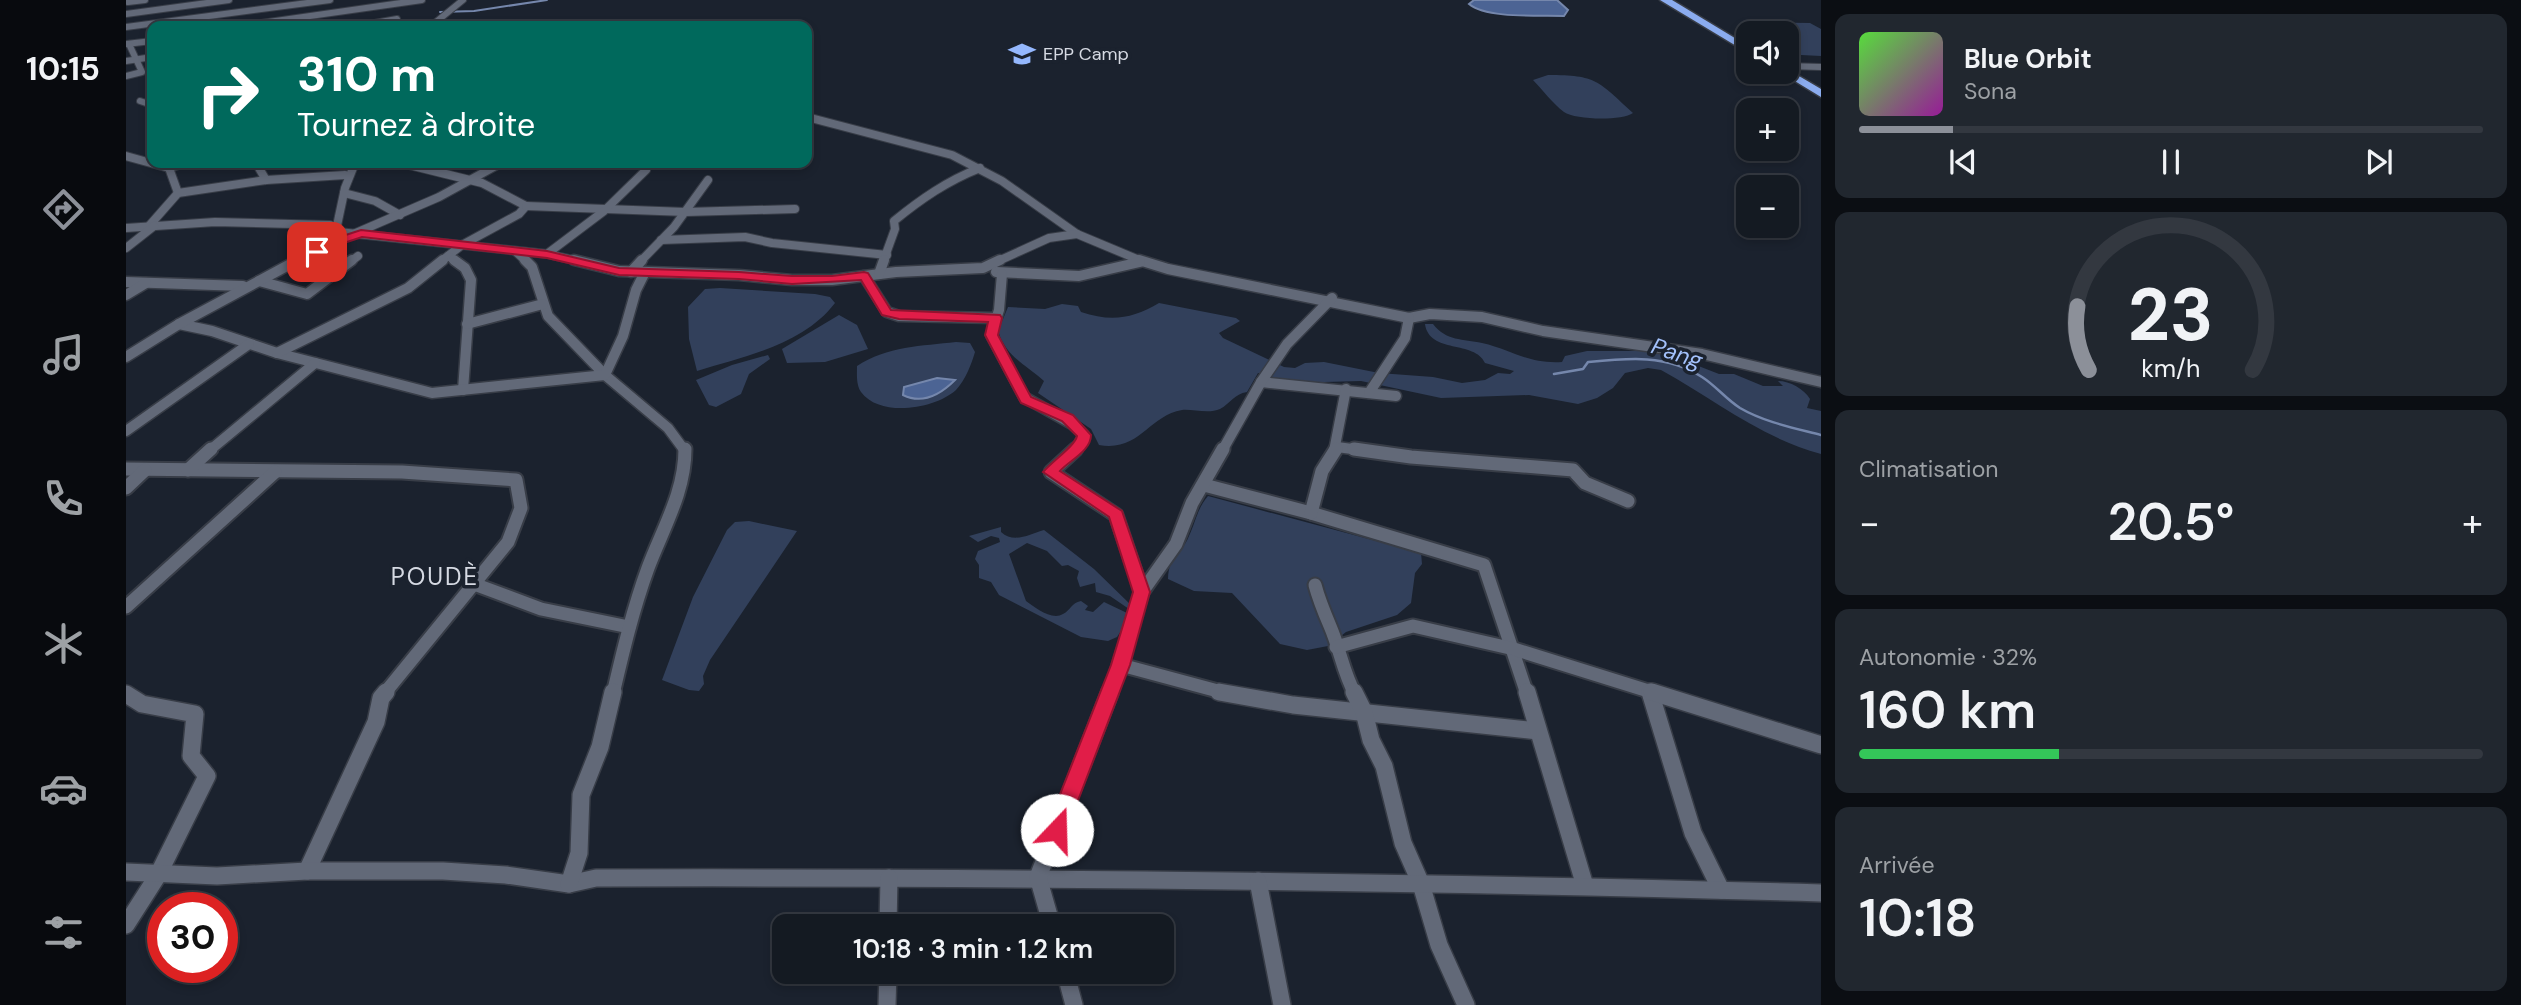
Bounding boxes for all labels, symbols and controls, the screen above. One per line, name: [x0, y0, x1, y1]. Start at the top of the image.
map controls: [1736, 21, 1799, 238]
button: sound: [1736, 21, 1799, 84]
school or university icon: EPP Camp: [1007, 39, 1037, 69]
text: 310 m: [297, 42, 436, 106]
place label: EPP Camp: [1043, 42, 1129, 66]
text: Blue Orbit: [1964, 42, 2092, 76]
text: 10:15: [26, 48, 100, 90]
icon: right: [182, 49, 273, 140]
text: Sona: [1964, 76, 2017, 106]
button: +: [1736, 98, 1799, 161]
text: Tournez à droite: [297, 104, 535, 146]
icon: previous: [1944, 143, 1982, 181]
icon: pause: [2152, 143, 2190, 181]
icon: next: [2360, 143, 2398, 181]
button: −: [1736, 175, 1799, 238]
icon: directions: [39, 185, 88, 234]
pin: [287, 222, 347, 282]
icon: arrive: [298, 233, 336, 271]
text: 23: [2128, 269, 2214, 364]
icon: music: [39, 330, 88, 379]
water label: Pang: [1648, 331, 1708, 376]
text: km/h: [2141, 352, 2201, 385]
text: Climatisation: [1859, 454, 1998, 484]
icon: phone: [39, 474, 88, 523]
text: 20.5°: [2108, 488, 2234, 556]
text: −: [1859, 498, 1880, 548]
text: +: [2462, 498, 2483, 548]
district label: POUDÈ: [391, 561, 479, 592]
icon: climate: [39, 619, 88, 668]
text: Autonomie · 32%: [1859, 642, 2037, 672]
text: 160 km: [1859, 676, 2036, 744]
icon: car: [39, 764, 88, 813]
position arrow: [1020, 793, 1094, 867]
text: Arrivée: [1859, 850, 1935, 880]
text: 10:18: [1859, 884, 1976, 952]
speed limit sign: 30: [147, 892, 238, 983]
icon: filters: [39, 908, 88, 957]
text: 10:18 · 3 min · 1.2 km: [853, 932, 1093, 966]

